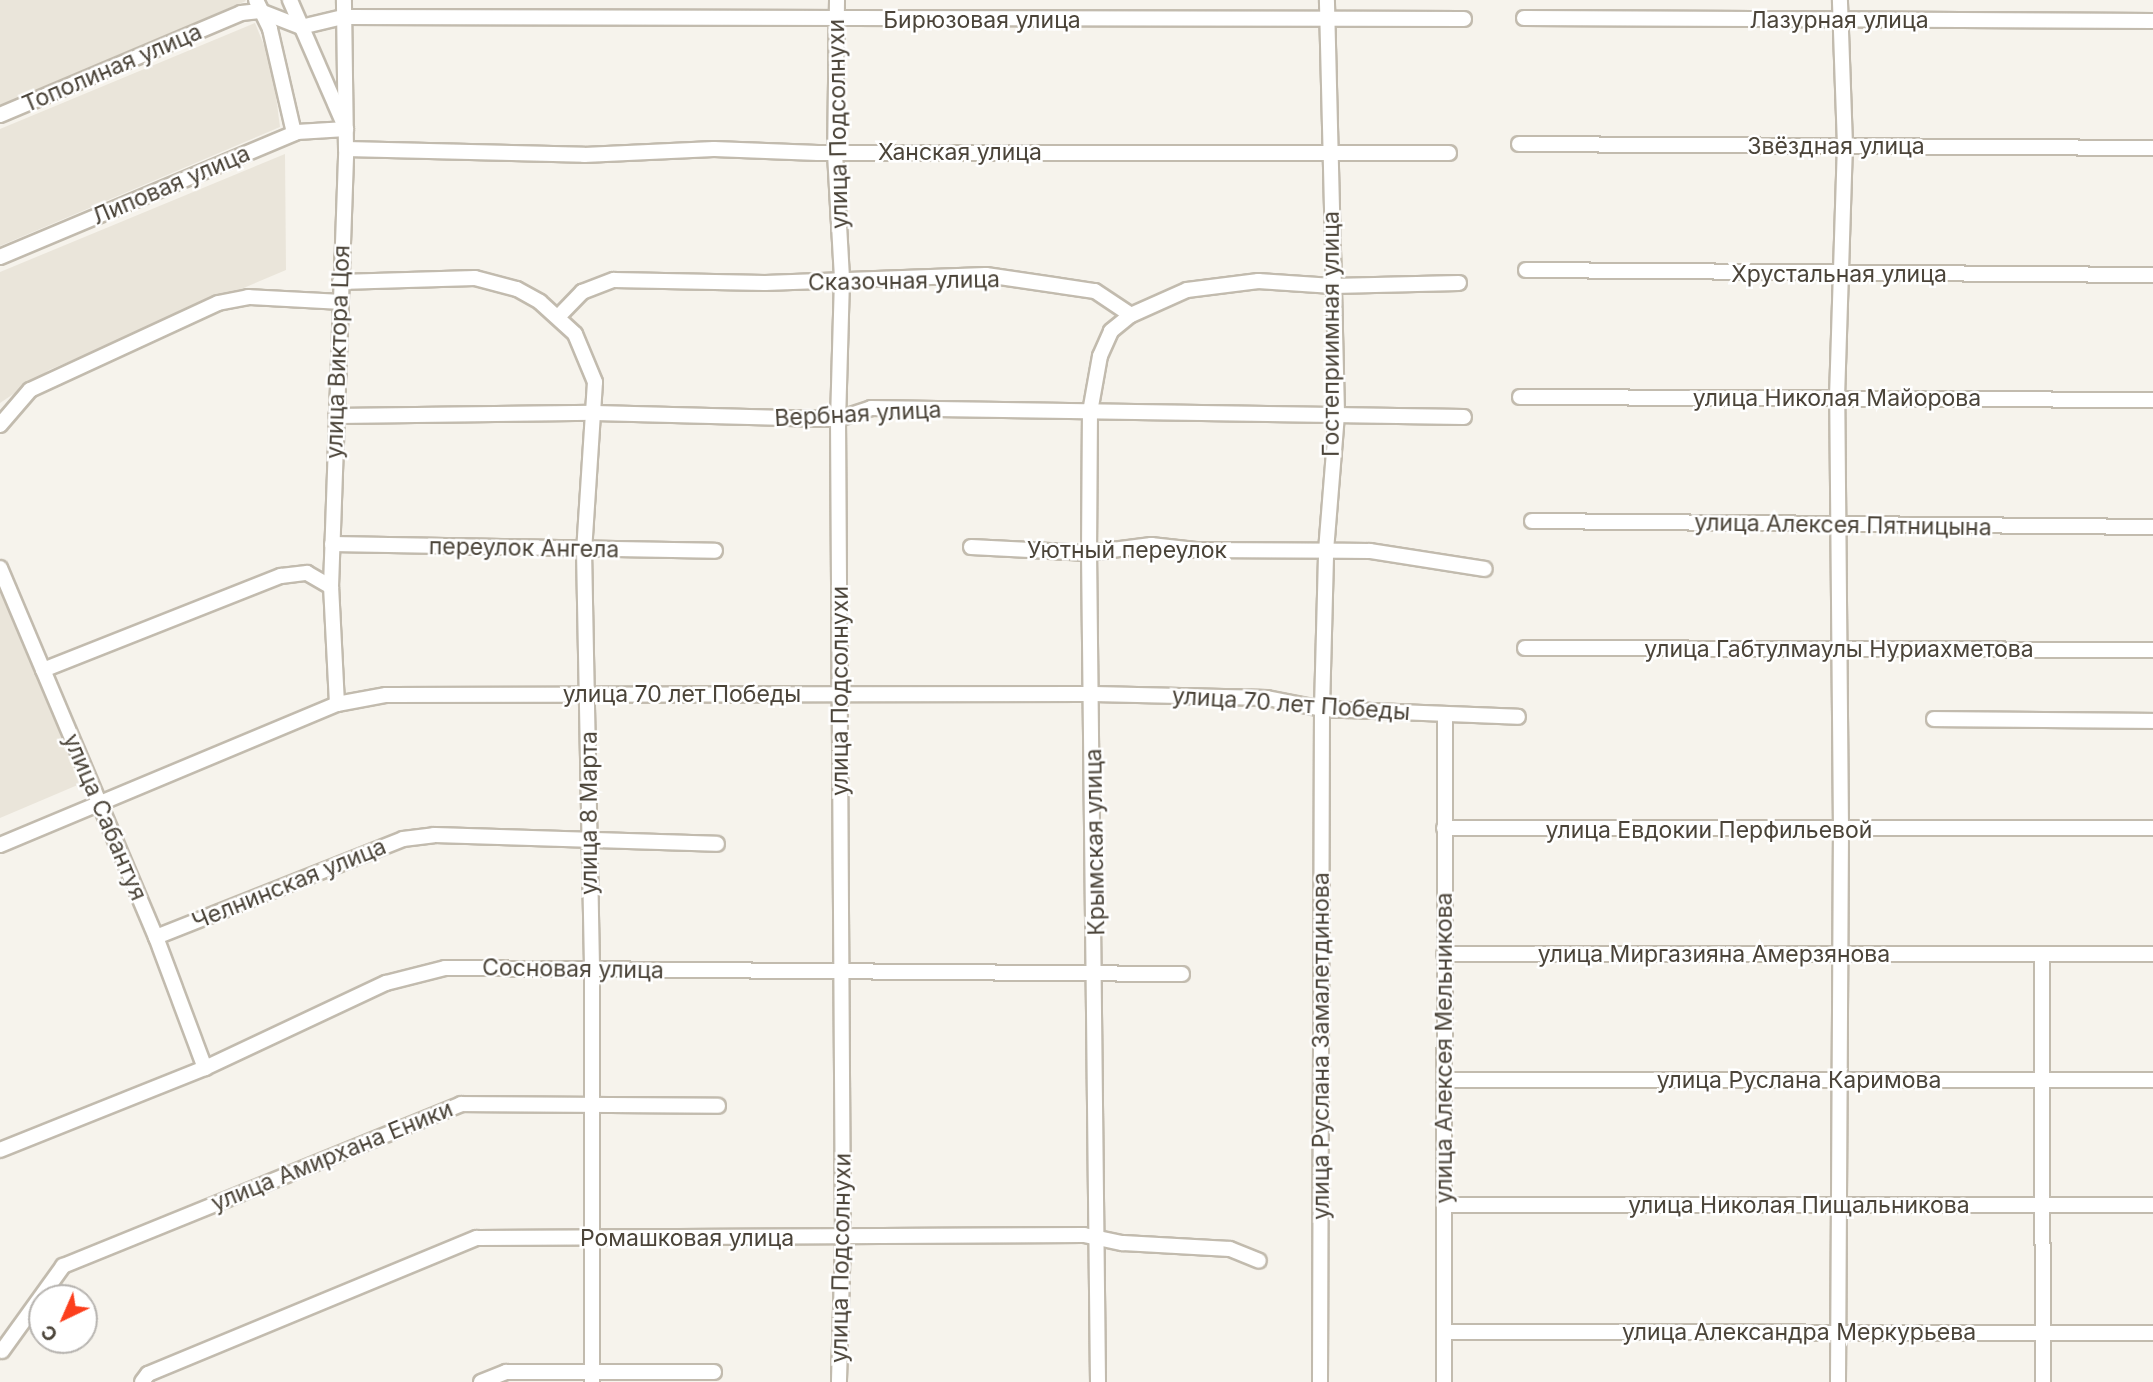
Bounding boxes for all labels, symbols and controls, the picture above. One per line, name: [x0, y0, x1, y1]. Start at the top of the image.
street label: Бирюзовая улица: [883, 6, 1081, 34]
street label: Лазурная улица: [1749, 6, 1929, 34]
street label: Тополиная улица: [18, 18, 206, 118]
street label: улица Подсолнухи: [822, 19, 854, 229]
street label: Звёздная улица: [1747, 132, 1925, 160]
street label: Ханская улица: [878, 138, 1042, 166]
street label: Липовая улица: [88, 139, 254, 231]
street label: Гостеприимная улица: [1317, 211, 1345, 457]
street label: улица Виктора Цоя: [320, 245, 356, 459]
street label: Хрустальная улица: [1731, 260, 1947, 288]
street label: Сказочная улица: [808, 266, 1000, 296]
street label: улица Николая Майорова: [1693, 384, 1981, 412]
street label: Вербная улица: [774, 396, 942, 432]
street label: улица Алексея Пятницына: [1694, 509, 1992, 541]
street label: переулок Ангела: [429, 533, 619, 563]
street label: Уютный переулок: [1027, 536, 1227, 564]
street label: улица Подсолнухи: [826, 586, 854, 796]
street label: улица Габтулмаулы Нуриахметова: [1644, 635, 2034, 663]
street label: улица 70 лет Победы: [563, 680, 801, 708]
street label: улица 70 лет Победы: [1171, 682, 1411, 726]
street label: улица Сабантуя: [57, 729, 153, 905]
street label: улица 8 Марта: [575, 731, 603, 895]
street label: Крымская улица: [1080, 748, 1110, 936]
street label: улица Евдокии Перфильевой: [1546, 816, 1872, 844]
street label: Челнинская улица: [188, 833, 390, 935]
street label: улица Руслана Замалетдинова: [1307, 872, 1335, 1220]
street label: улица Алексея Мельникова: [1430, 892, 1458, 1204]
street label: улица Миргазияна Амерзянова: [1538, 940, 1890, 968]
street label: Сосновая улица: [482, 954, 664, 984]
street label: улица Руслана Каримова: [1657, 1066, 1941, 1094]
street label: улица Амирхана Еники: [207, 1095, 457, 1217]
street label: улица Подсолнухи: [825, 1153, 857, 1363]
street label: улица Николая Пищальникова: [1628, 1191, 1970, 1219]
street label: Ромашковая улица: [580, 1224, 794, 1252]
north arrow: [28, 1284, 98, 1354]
street label: улица Александра Меркурьева: [1622, 1318, 1976, 1346]
text: С: [36, 1320, 63, 1346]

